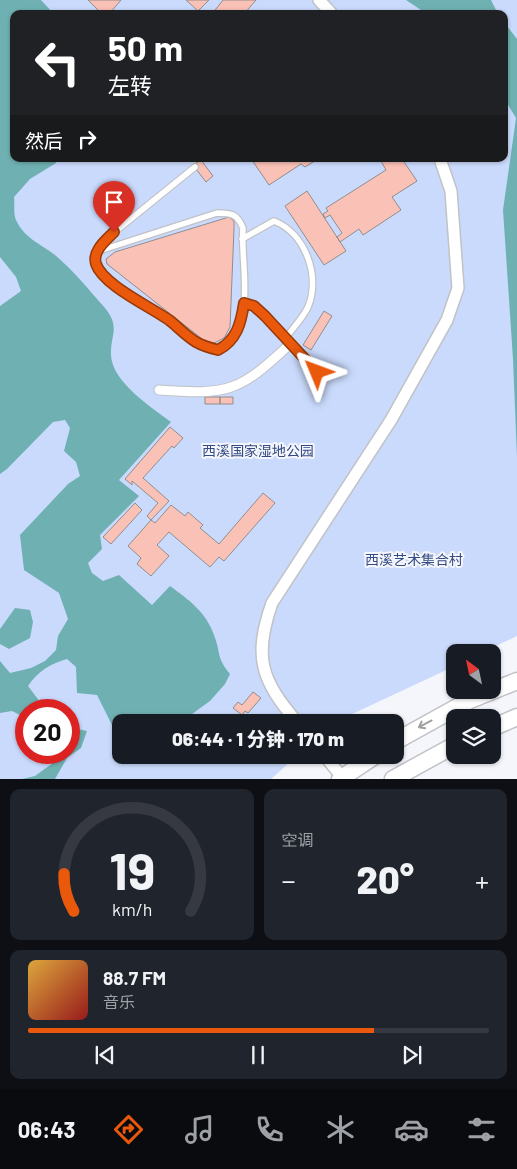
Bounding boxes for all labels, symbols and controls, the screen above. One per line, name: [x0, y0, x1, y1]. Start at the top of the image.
text: 50 m: [108, 26, 183, 68]
icon: left: [25, 30, 90, 95]
text: 左转: [108, 72, 152, 98]
icon: right: [73, 125, 101, 153]
text: 然后: [25, 129, 63, 152]
pin: [93, 181, 135, 232]
icon: arrive: [100, 188, 128, 216]
position arrow: [290, 345, 342, 397]
park label: 西溪国家湿地公园: [202, 442, 314, 459]
park label: 西溪艺术集合村: [365, 551, 463, 568]
north arrow: [446, 644, 501, 699]
map controls: [446, 644, 501, 764]
speed limit sign: 20: [15, 699, 80, 764]
button: layers: [446, 709, 501, 764]
one-way arrow: [418, 719, 433, 729]
text: 06:44 · 1 分钟 · 170 m: [172, 727, 344, 750]
text: 空调: [282, 830, 314, 849]
text: 19: [109, 838, 155, 900]
text: 20°: [357, 856, 414, 902]
text: −: [282, 863, 296, 897]
text: +: [475, 863, 489, 897]
text: km/h: [112, 898, 152, 920]
text: 88.7 FM: [103, 966, 166, 989]
text: 音乐: [103, 992, 135, 1011]
icon: previous: [91, 1041, 119, 1069]
icon: pause: [244, 1041, 272, 1069]
icon: next: [398, 1041, 426, 1069]
icon: directions: [111, 1112, 146, 1147]
icon: music: [182, 1112, 217, 1147]
icon: phone: [252, 1112, 287, 1147]
icon: climate: [323, 1112, 358, 1147]
icon: car: [394, 1112, 429, 1147]
icon: filters: [464, 1112, 499, 1147]
text: 06:43: [18, 1116, 75, 1142]

